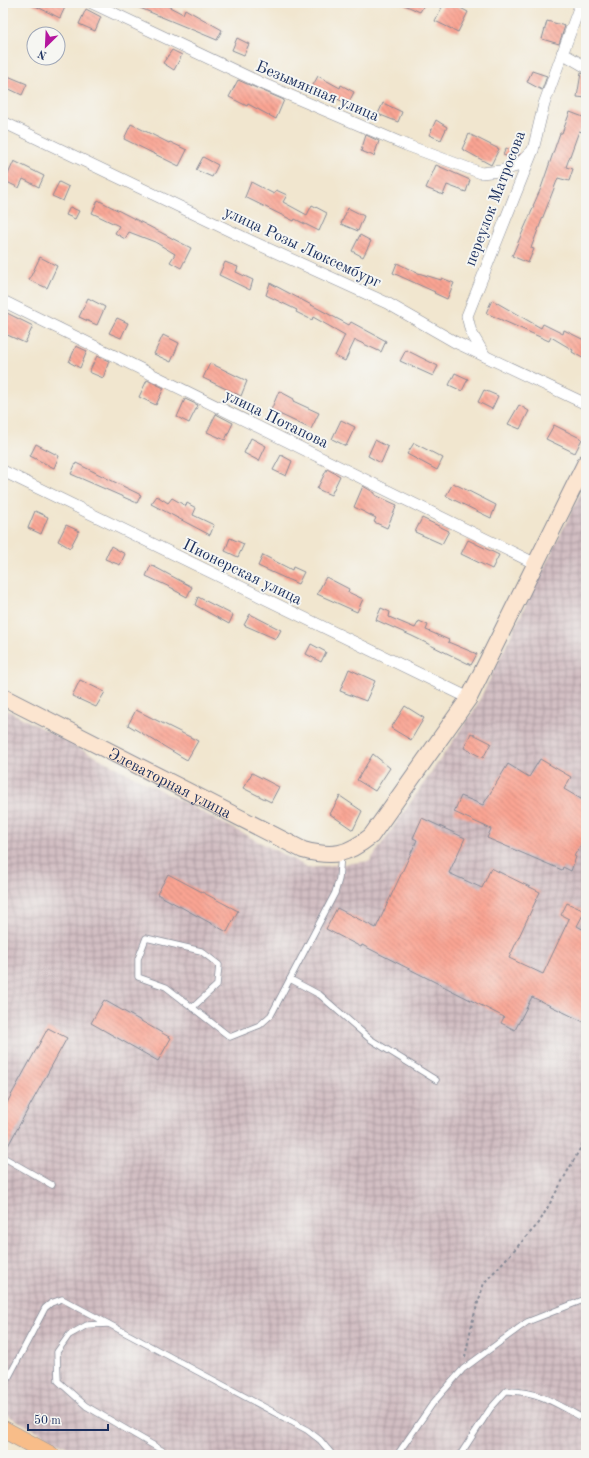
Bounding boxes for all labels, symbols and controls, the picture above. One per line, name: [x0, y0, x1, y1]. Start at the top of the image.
north arrow: [26, 26, 66, 66]
text: N: [36, 47, 49, 60]
street label: Безымянная улица: [253, 59, 381, 125]
street label: переулок Матросова: [463, 129, 529, 269]
street label: улица Розы Люксембург: [221, 204, 383, 291]
street label: улица Потапова: [222, 388, 331, 452]
street label: Пионерская улица: [180, 537, 304, 609]
street label: Элеваторная улица: [106, 746, 234, 822]
scale bar: [28, 1406, 108, 1432]
text: 50 m: [34, 1414, 61, 1427]

